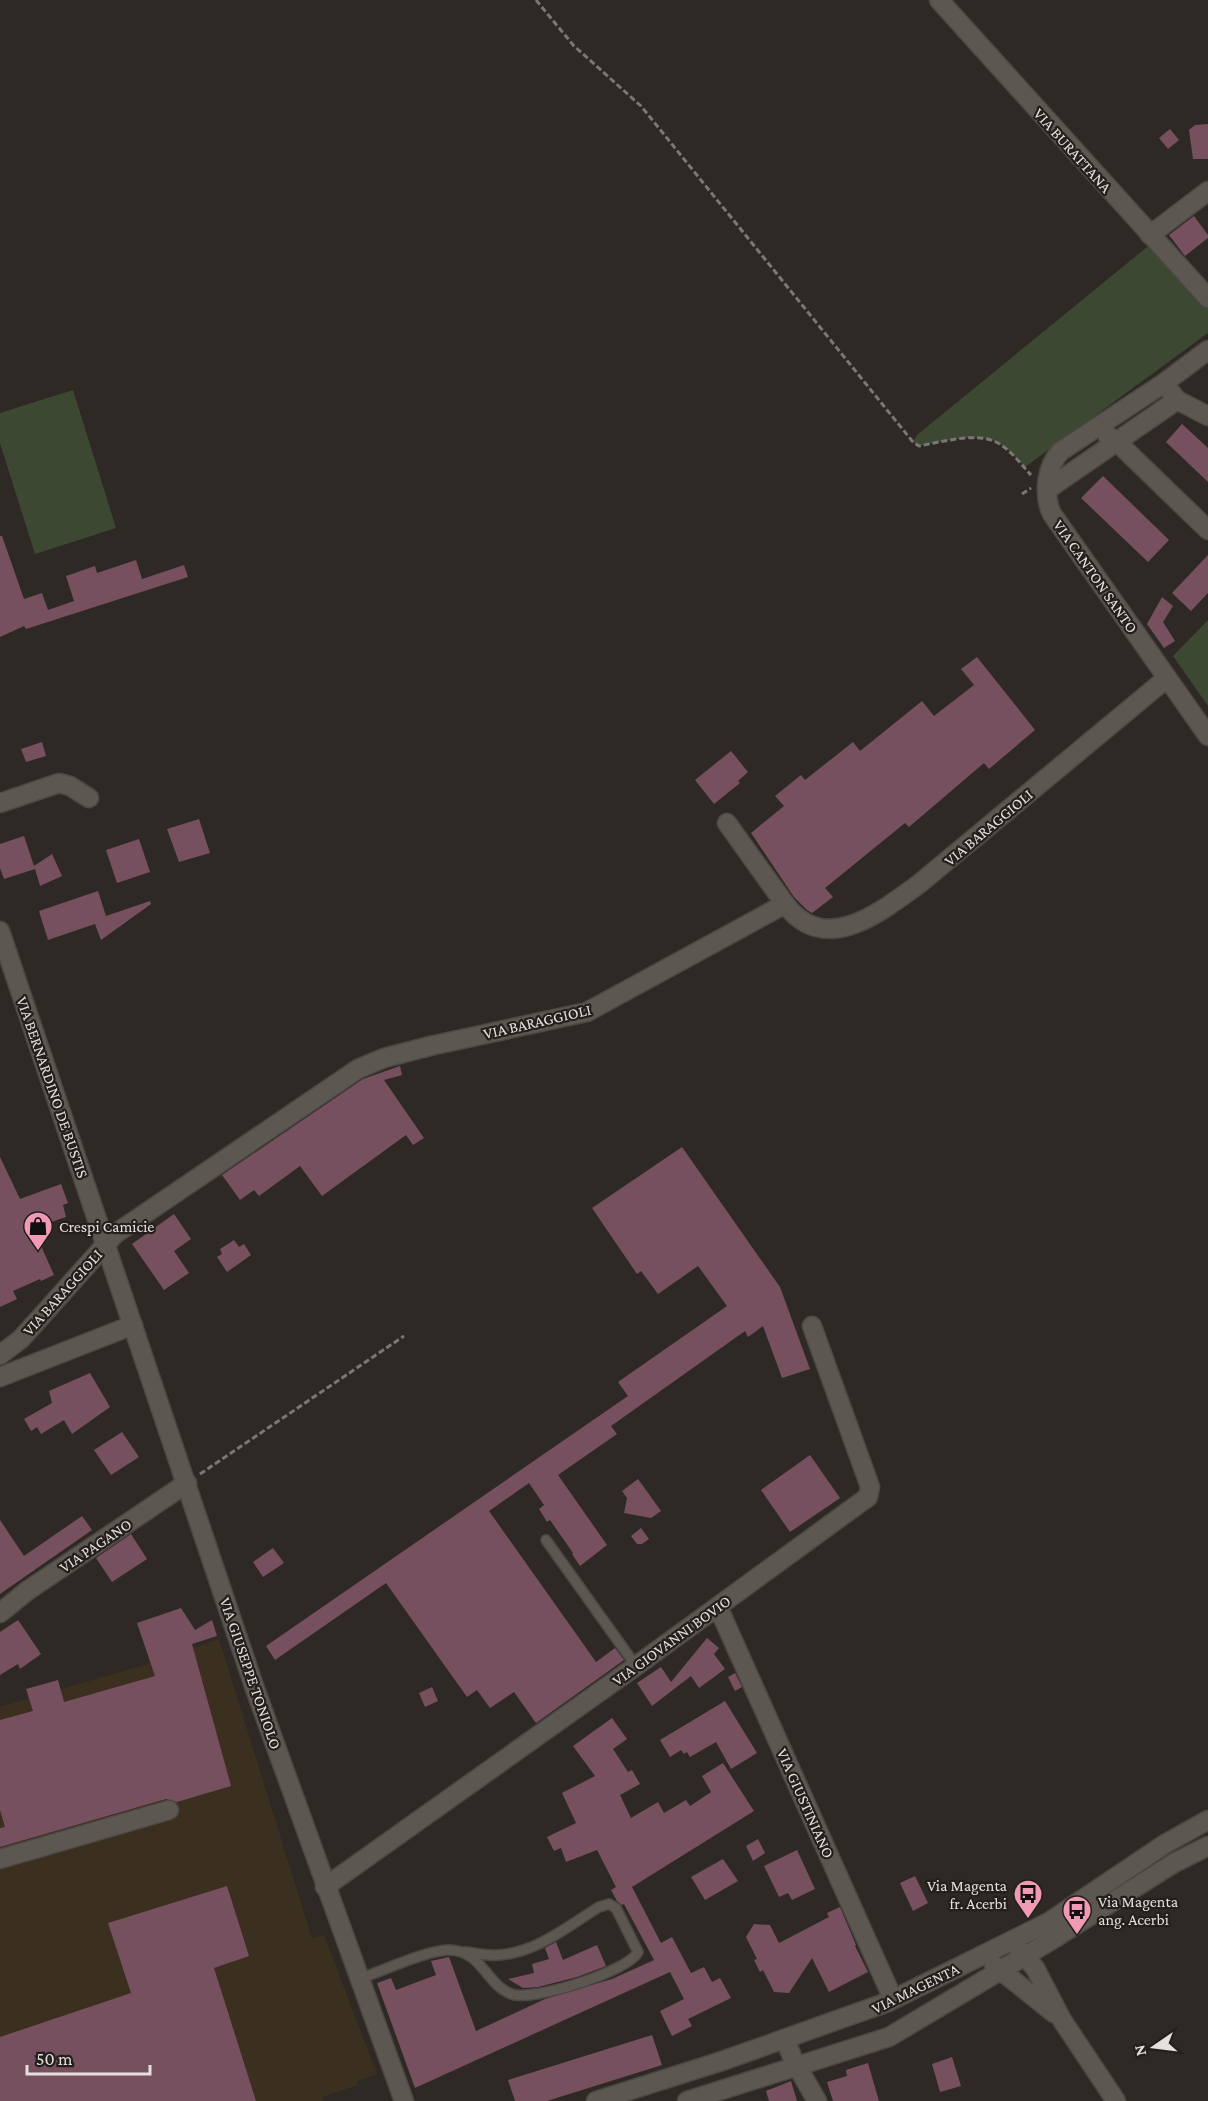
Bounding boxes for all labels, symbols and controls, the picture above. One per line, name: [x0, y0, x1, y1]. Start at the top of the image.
street label: VIA BURATTANA: [1030, 105, 1116, 197]
street label: VIA CANTON SANTO: [1050, 516, 1141, 636]
street label: VIA BARAGGIOLI: [941, 785, 1036, 869]
street label: VIA BERNARDINO DE BUSTIS: [13, 994, 92, 1180]
street label: VIA BARAGGIOLI: [482, 1001, 593, 1042]
shop icon: Crespi Camicie: [22, 1210, 54, 1252]
place label: Crespi Camicie: [59, 1218, 154, 1236]
street label: VIA BARAGGIOLI: [19, 1246, 106, 1339]
street label: VIA PAGANO: [56, 1515, 134, 1576]
street label: VIA GIOVANNI BOVIO: [609, 1592, 734, 1689]
street label: VIA GIUSEPPE TONIOLO: [217, 1595, 285, 1751]
street label: VIA GIUSTINIANO: [774, 1746, 837, 1861]
place label: Via Magenta fr. Acerbi: [927, 1877, 1008, 1912]
bus stop icon: Via Magenta fr. Acerbi: [1012, 1878, 1044, 1920]
place label: Via Magenta ang. Acerbi: [1098, 1893, 1179, 1929]
bus stop icon: Via Magenta ang. Acerbi: [1061, 1894, 1093, 1936]
street label: VIA MAGENTA: [869, 1960, 962, 2017]
north arrow: [1124, 2017, 1184, 2077]
scale bar: [27, 2038, 150, 2076]
text: N: [1130, 2043, 1149, 2058]
text: 50 m: [36, 2049, 73, 2069]

